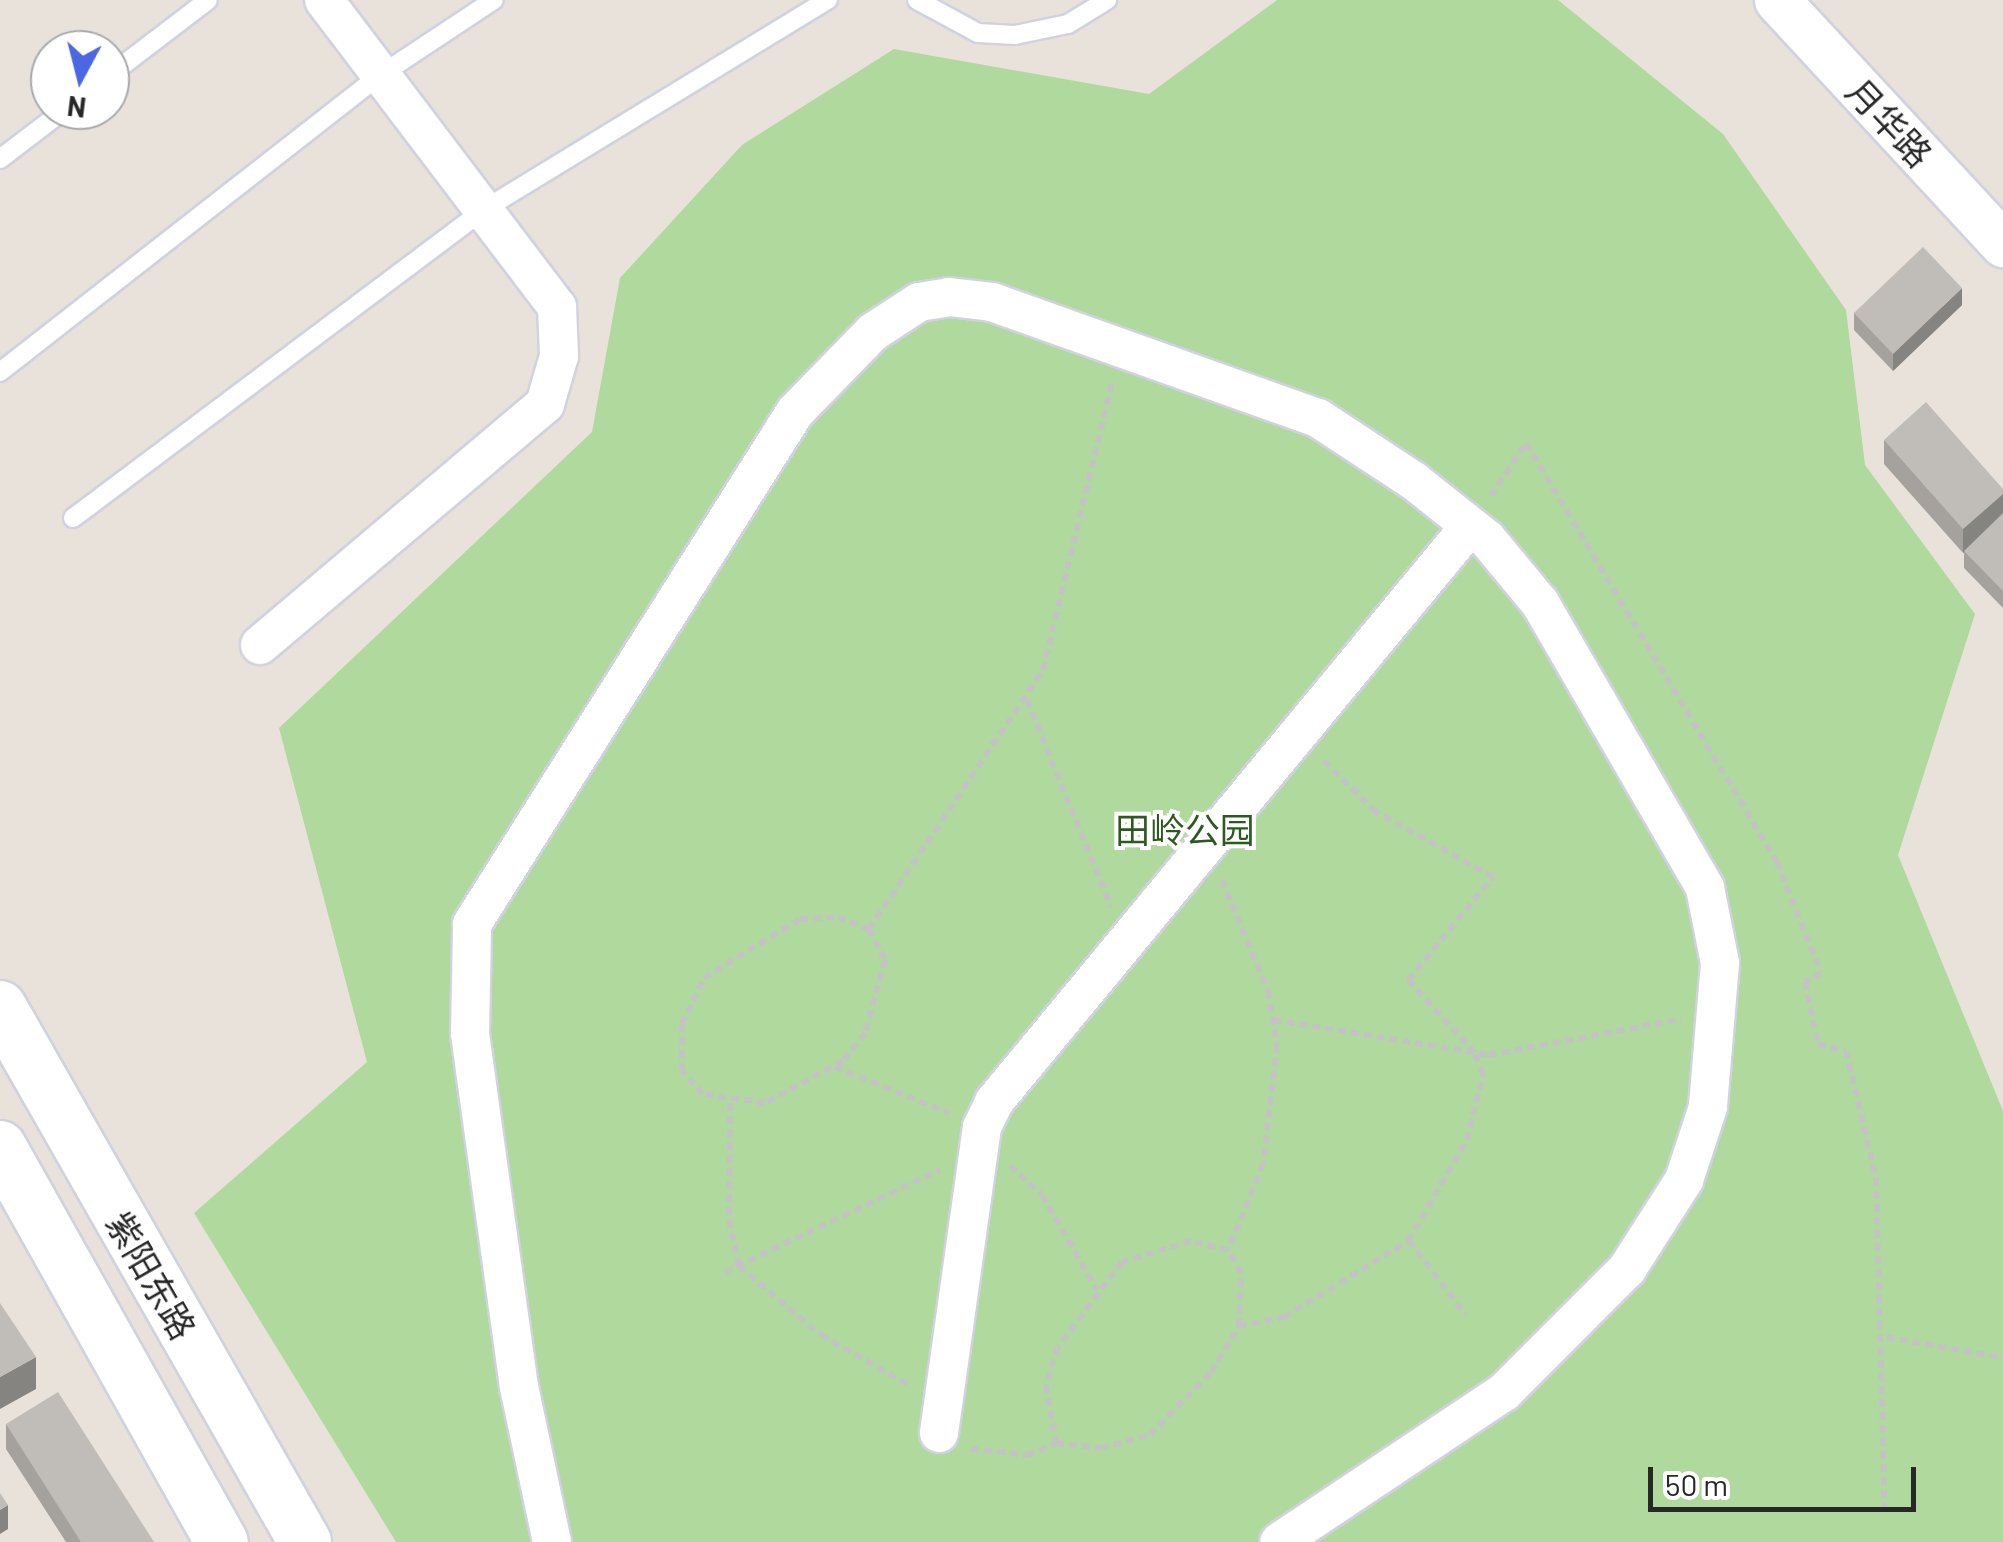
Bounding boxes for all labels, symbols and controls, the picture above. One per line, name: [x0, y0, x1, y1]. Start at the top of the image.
north arrow: [30, 30, 130, 130]
street label: 月华路: [1839, 69, 1941, 175]
text: N: [65, 90, 88, 126]
park label: 田岭公园: [1115, 808, 1255, 850]
street label: 紫阳东路: [99, 1204, 205, 1346]
scale bar: [1653, 1447, 1920, 1509]
text: 50 m: [1665, 1466, 1728, 1502]

